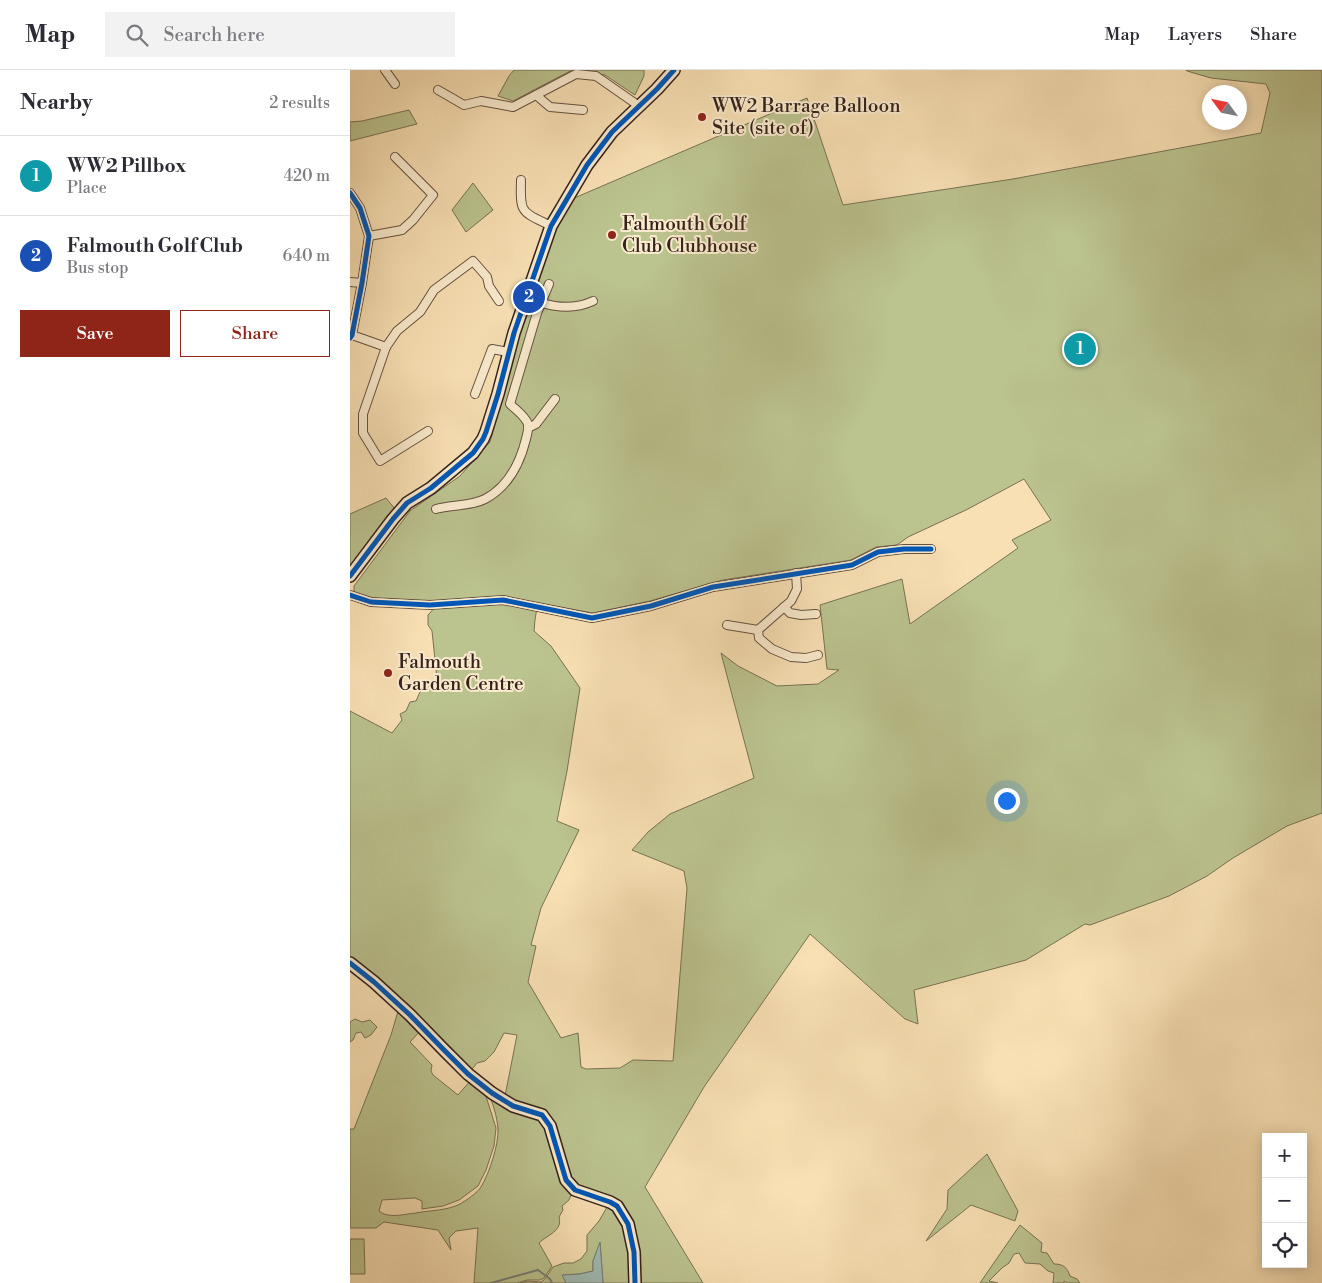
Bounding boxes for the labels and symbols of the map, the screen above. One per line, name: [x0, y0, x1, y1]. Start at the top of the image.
north arrow: [1202, 85, 1247, 130]
place label: WW2 Barrage Balloon Site (site of): [711, 94, 901, 140]
marker: WW2 Barrage Balloon Site (site of): [696, 111, 708, 123]
place label: Falmouth Golf Club Clubhouse: [622, 212, 757, 258]
marker: Falmouth Golf Club Clubhouse: [606, 229, 618, 241]
pin: 2: [513, 278, 545, 316]
pin: 1: [1064, 330, 1096, 368]
place label: Falmouth Garden Centre: [398, 650, 524, 696]
marker: Falmouth Garden Centre: [382, 667, 394, 679]
your location: [994, 788, 1020, 814]

